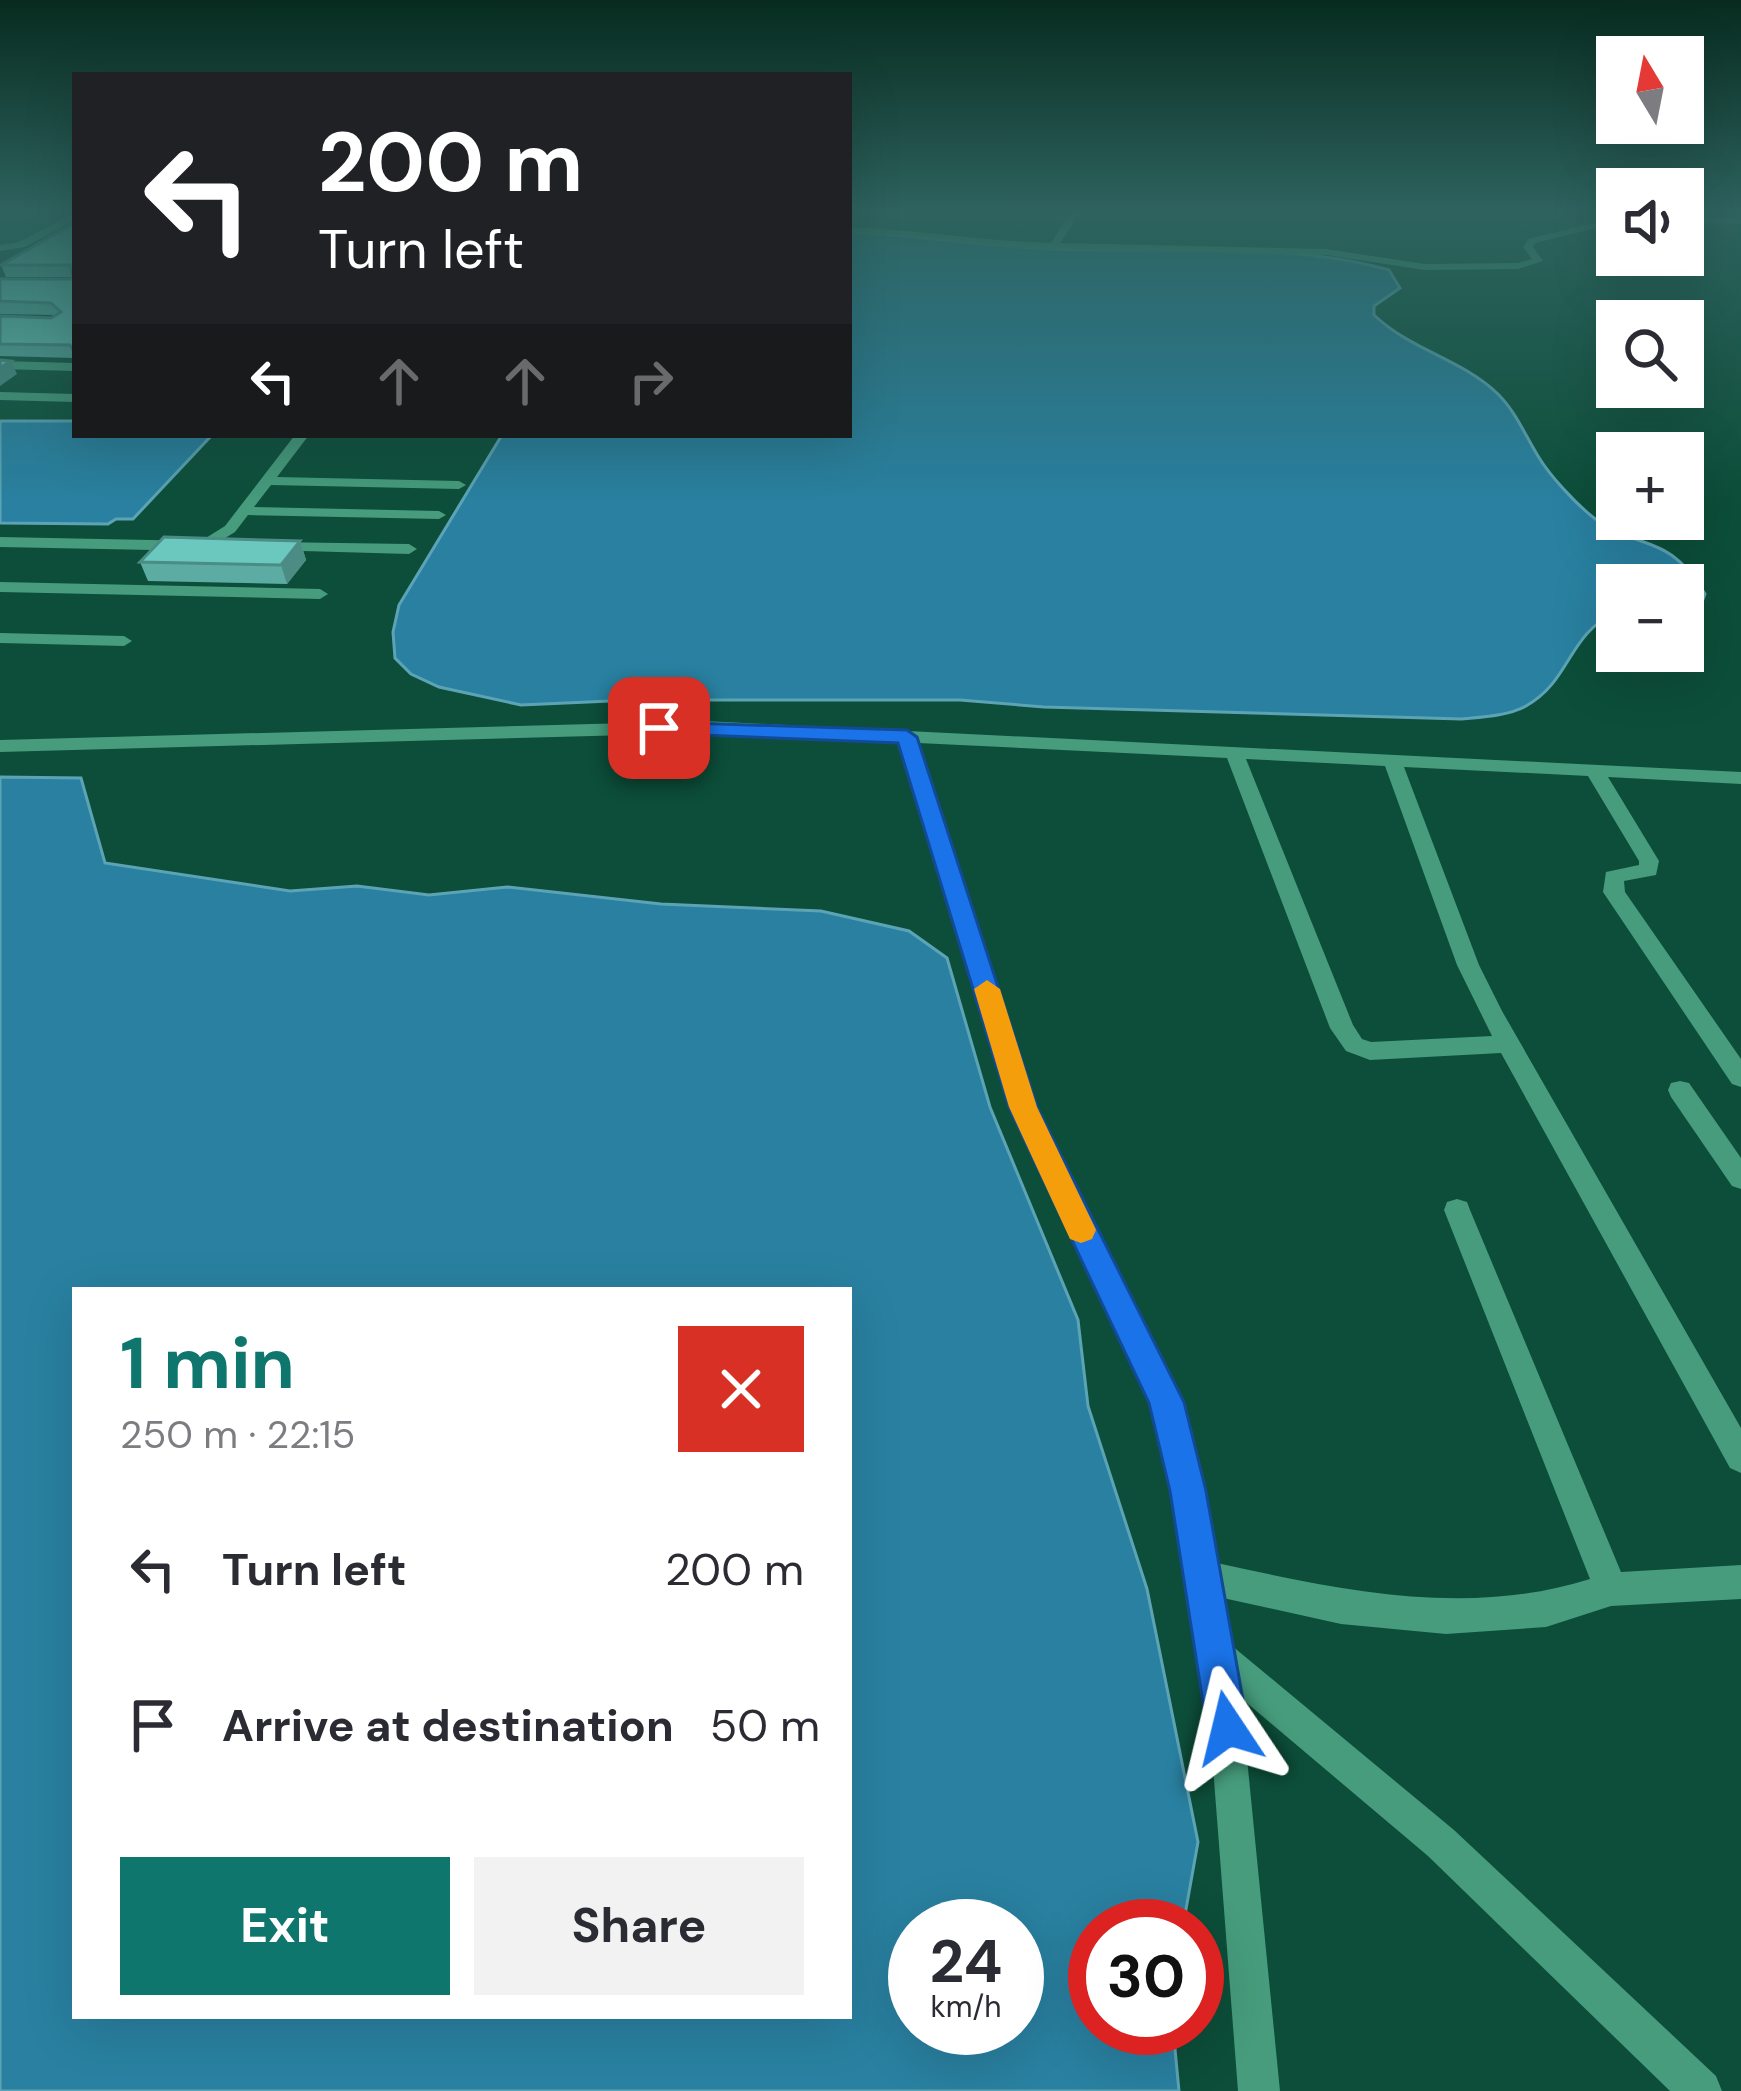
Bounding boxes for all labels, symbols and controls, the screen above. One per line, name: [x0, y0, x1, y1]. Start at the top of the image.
north arrow: [1596, 36, 1704, 144]
map controls: [1596, 36, 1704, 672]
text: 200 m: [318, 108, 583, 217]
icon: left: [120, 120, 276, 276]
button: sound: [1596, 168, 1704, 276]
text: Turn left: [318, 214, 524, 285]
button: search: [1596, 300, 1704, 408]
icon: left: [240, 348, 306, 414]
icon: ahead: [366, 348, 432, 414]
icon: ahead: [492, 348, 558, 414]
icon: right: [618, 348, 684, 414]
button: +: [1596, 432, 1704, 540]
button: −: [1596, 564, 1704, 672]
pin: [608, 677, 710, 779]
icon: arrive: [626, 695, 692, 761]
text: 1 min: [120, 1317, 295, 1410]
button: close: [678, 1326, 804, 1452]
text: 250 m · 22:15: [120, 1409, 355, 1460]
icon: left: [120, 1536, 186, 1602]
text: Turn left: [222, 1540, 406, 1599]
text: 200 m: [665, 1540, 804, 1599]
position arrow: [1165, 1665, 1291, 1791]
icon: arrive: [120, 1692, 186, 1758]
text: Arrive at destination: [222, 1696, 674, 1755]
text: 50 m: [710, 1696, 820, 1755]
button: Exit: [120, 1857, 450, 1995]
button: Share: [474, 1857, 804, 1995]
speed limit sign: 30: [1068, 1899, 1224, 2055]
text: 24: [929, 1922, 1003, 2001]
text: km/h: [931, 1987, 1001, 2026]

